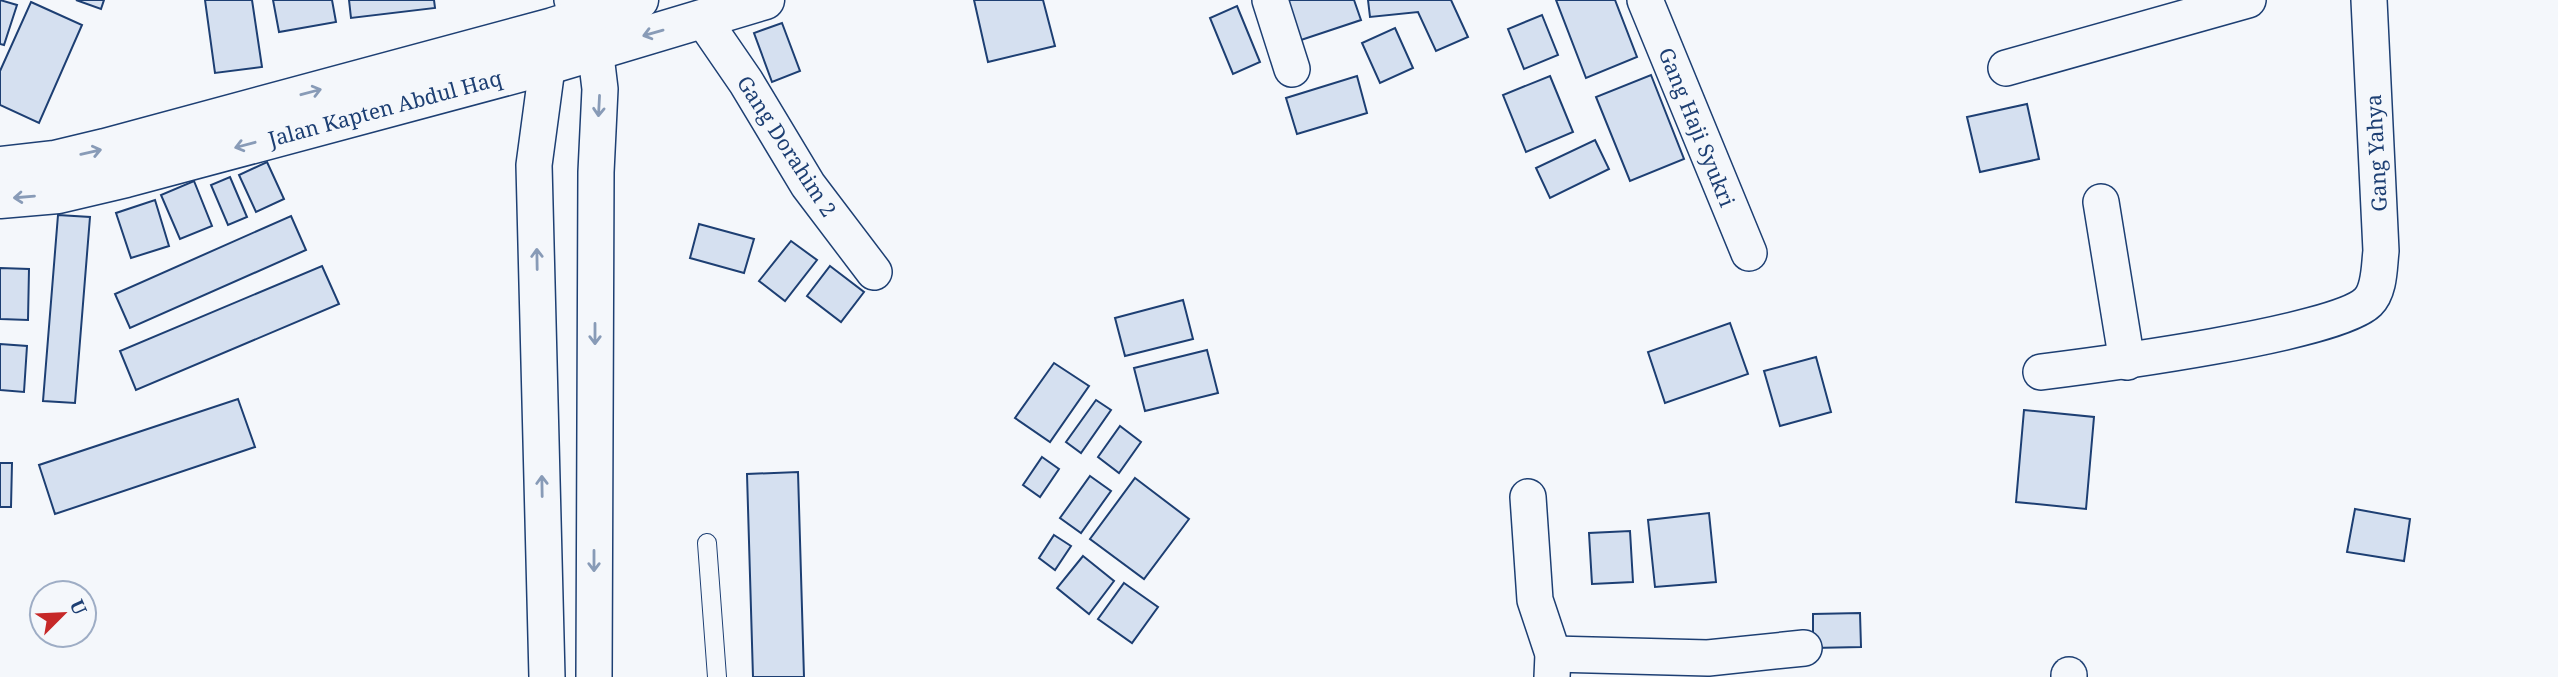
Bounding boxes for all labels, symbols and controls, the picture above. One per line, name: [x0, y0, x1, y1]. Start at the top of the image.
one-way arrow: [642, 27, 664, 40]
street label: Gang Haji Syukri: [1652, 43, 1742, 211]
street label: Jalan Kapten Abdul Haq: [264, 63, 505, 153]
street label: Gang Dorahim 2: [731, 70, 843, 222]
one-way arrow: [299, 85, 322, 98]
one-way arrow: [592, 94, 605, 117]
street label: Gang Yahya: [2359, 94, 2393, 212]
one-way arrow: [234, 140, 256, 153]
one-way arrow: [79, 144, 102, 158]
one-way arrow: [13, 191, 35, 204]
one-way arrow: [530, 248, 543, 271]
one-way arrow: [588, 322, 602, 345]
one-way arrow: [535, 475, 549, 498]
one-way arrow: [587, 549, 601, 572]
north arrow: [28, 579, 98, 649]
text: U: [64, 595, 93, 619]

